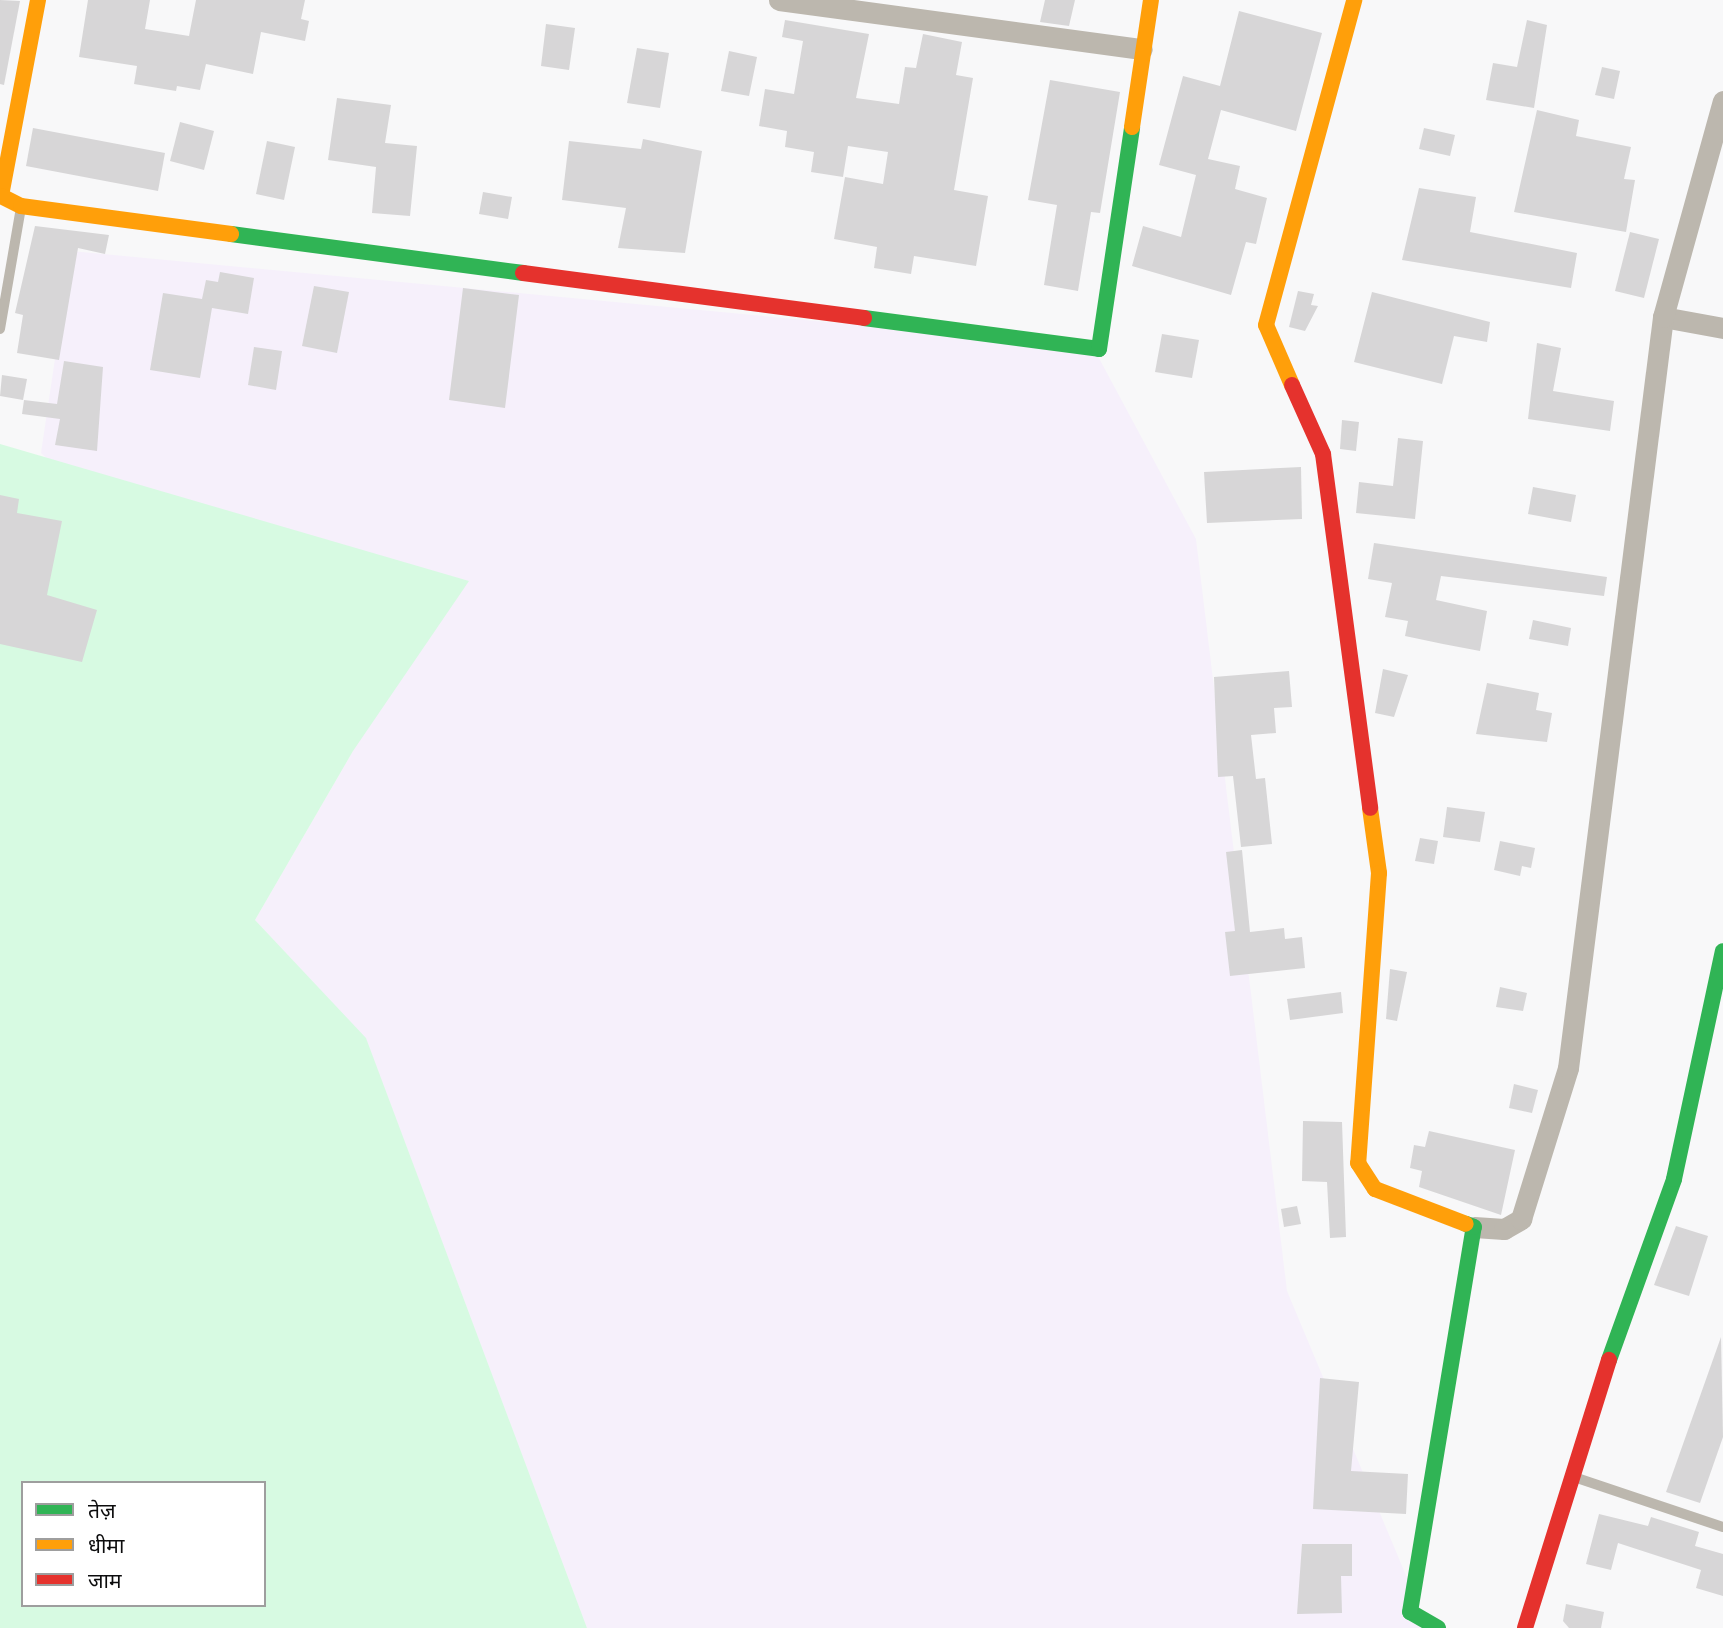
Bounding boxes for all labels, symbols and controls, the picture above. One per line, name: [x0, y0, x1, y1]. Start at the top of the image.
legend: [21, 1481, 266, 1607]
text: तेज़: [88, 1496, 116, 1524]
text: धीमा: [88, 1531, 124, 1559]
text: जाम: [88, 1566, 122, 1594]

